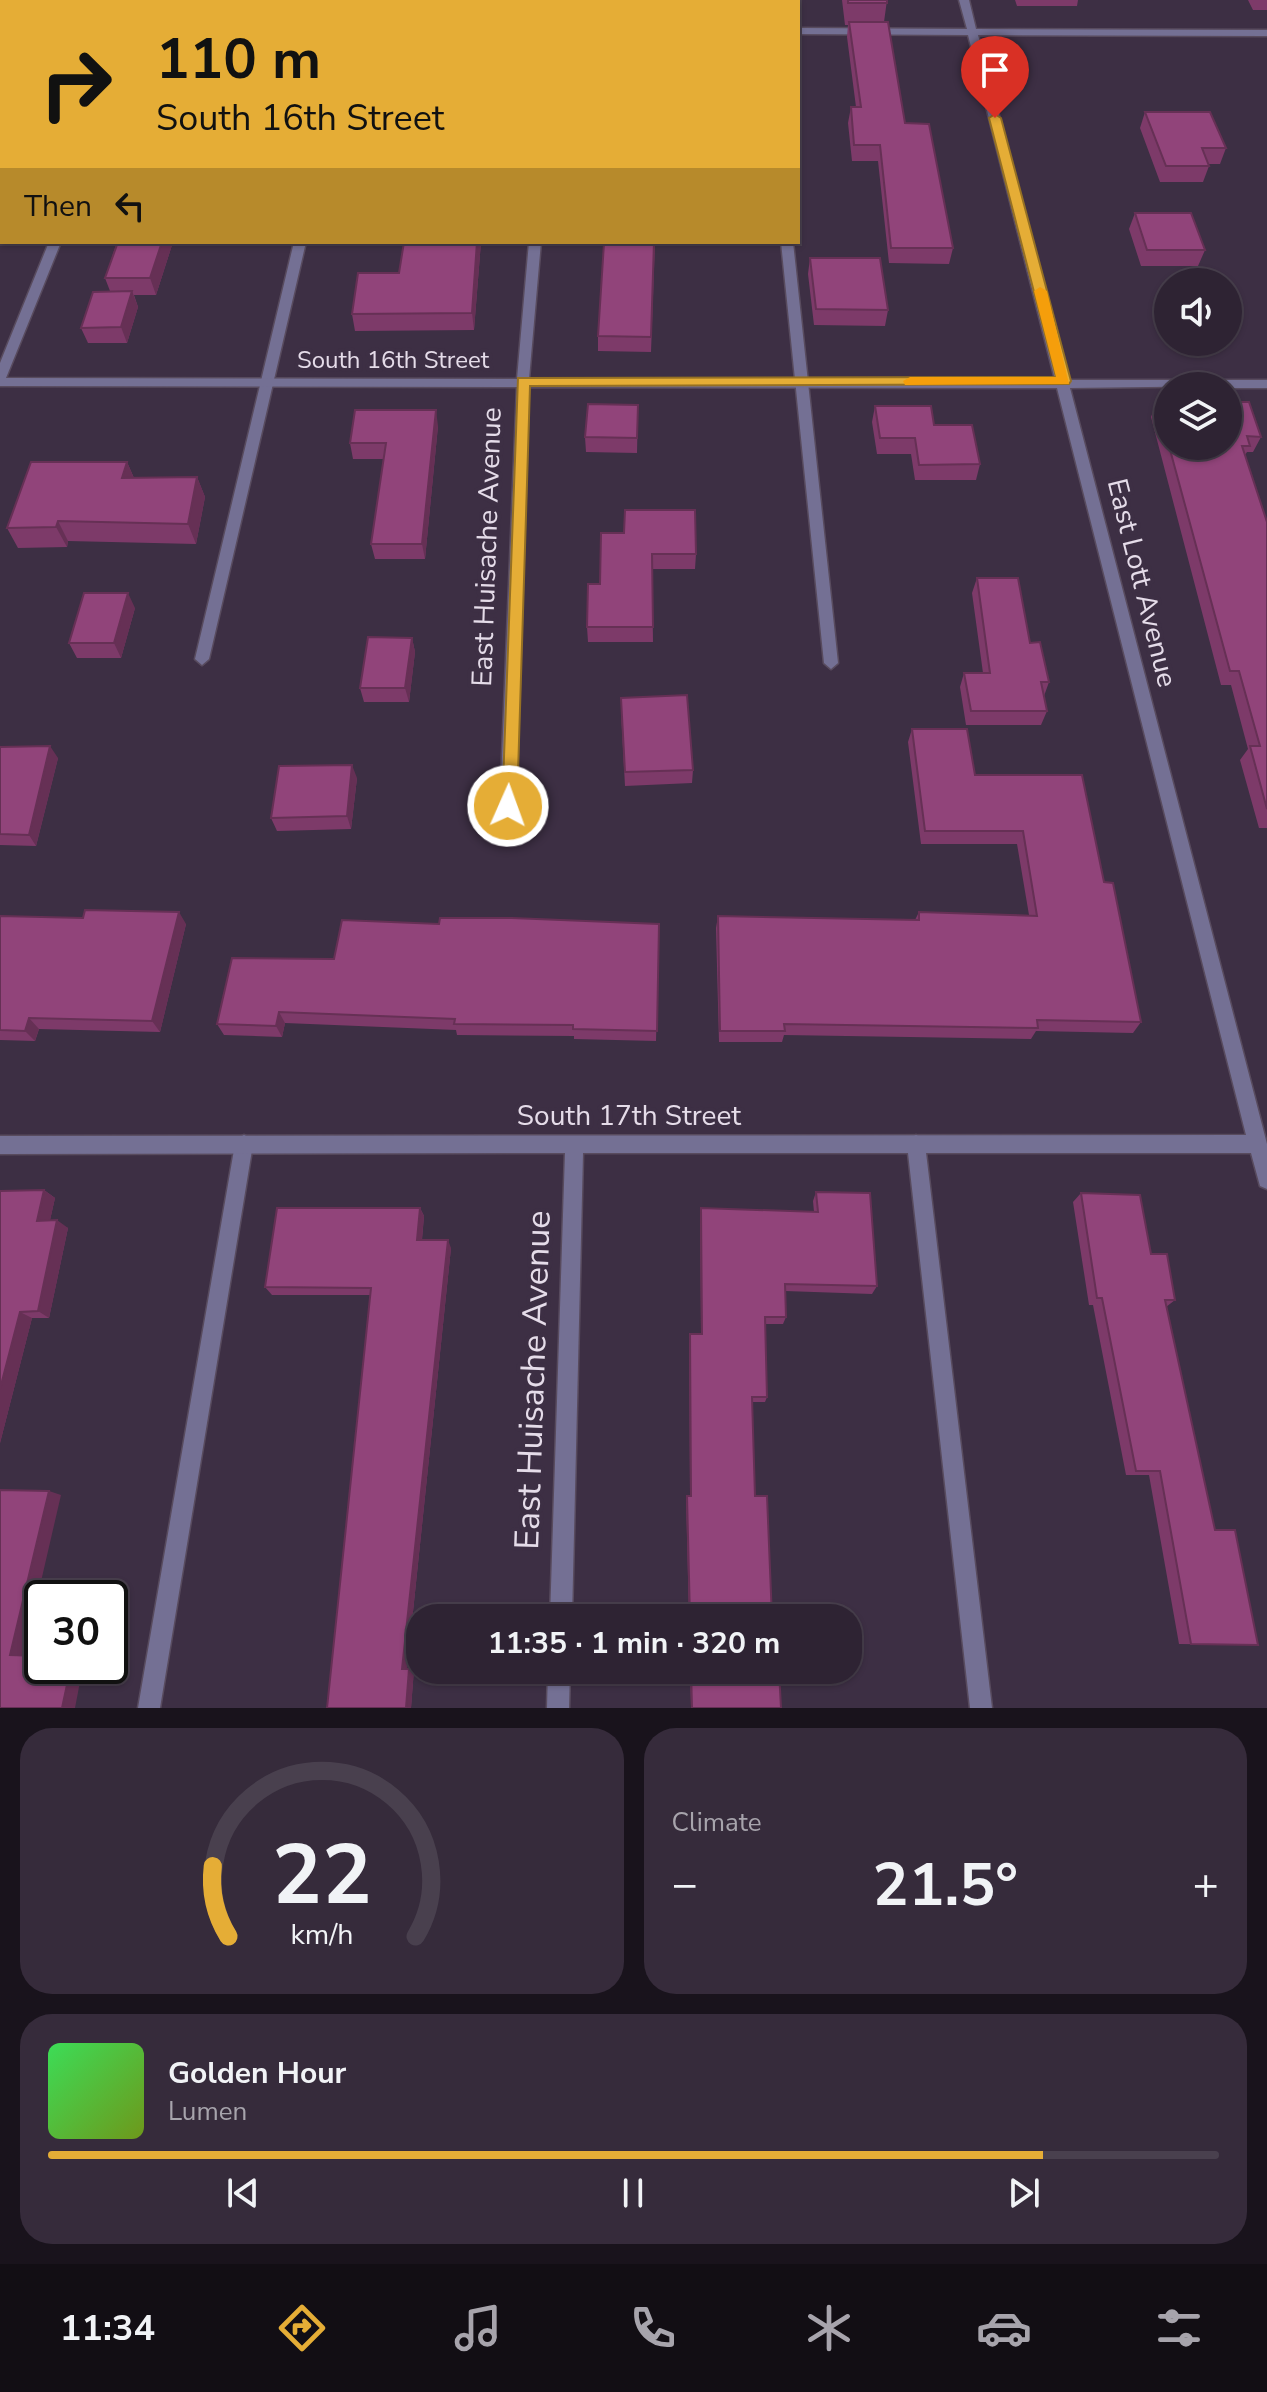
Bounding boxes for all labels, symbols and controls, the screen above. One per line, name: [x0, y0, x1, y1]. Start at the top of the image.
text: 110 m: [156, 21, 321, 98]
icon: right: [24, 32, 128, 136]
pin: [961, 36, 1029, 118]
icon: arrive: [973, 48, 1017, 92]
text: South 16th Street: [156, 94, 444, 143]
icon: left: [108, 184, 152, 228]
text: Then: [24, 186, 92, 227]
map controls: [1154, 268, 1242, 460]
button: sound: [1154, 268, 1242, 356]
street label: South 16th Street: [297, 344, 490, 376]
button: layers: [1154, 372, 1242, 460]
street label: East Huisache Avenue: [463, 407, 511, 687]
street label: East Lott Avenue: [1098, 475, 1186, 691]
position arrow: [466, 764, 550, 848]
street label: South 17th Street: [517, 1097, 741, 1135]
street label: East Huisache Avenue: [504, 1210, 562, 1550]
speed limit sign: 30: [24, 1580, 128, 1684]
text: 11:35 · 1 min · 320 m: [488, 1623, 780, 1664]
text: Climate: [672, 1805, 762, 1840]
text: 22: [272, 1819, 372, 1932]
text: 21.5°: [872, 1844, 1018, 1926]
text: −: [672, 1855, 698, 1915]
text: +: [1193, 1855, 1219, 1915]
text: km/h: [290, 1915, 353, 1954]
text: Golden Hour: [168, 2053, 346, 2094]
text: Lumen: [168, 2094, 247, 2129]
icon: previous: [221, 2171, 265, 2215]
icon: pause: [611, 2171, 655, 2215]
icon: next: [1002, 2171, 1046, 2215]
icon: directions: [274, 2300, 330, 2356]
icon: music: [450, 2300, 506, 2356]
icon: phone: [625, 2300, 681, 2356]
icon: climate: [801, 2300, 857, 2356]
icon: car: [976, 2300, 1032, 2356]
icon: filters: [1151, 2300, 1207, 2356]
text: 11:34: [60, 2304, 155, 2353]

